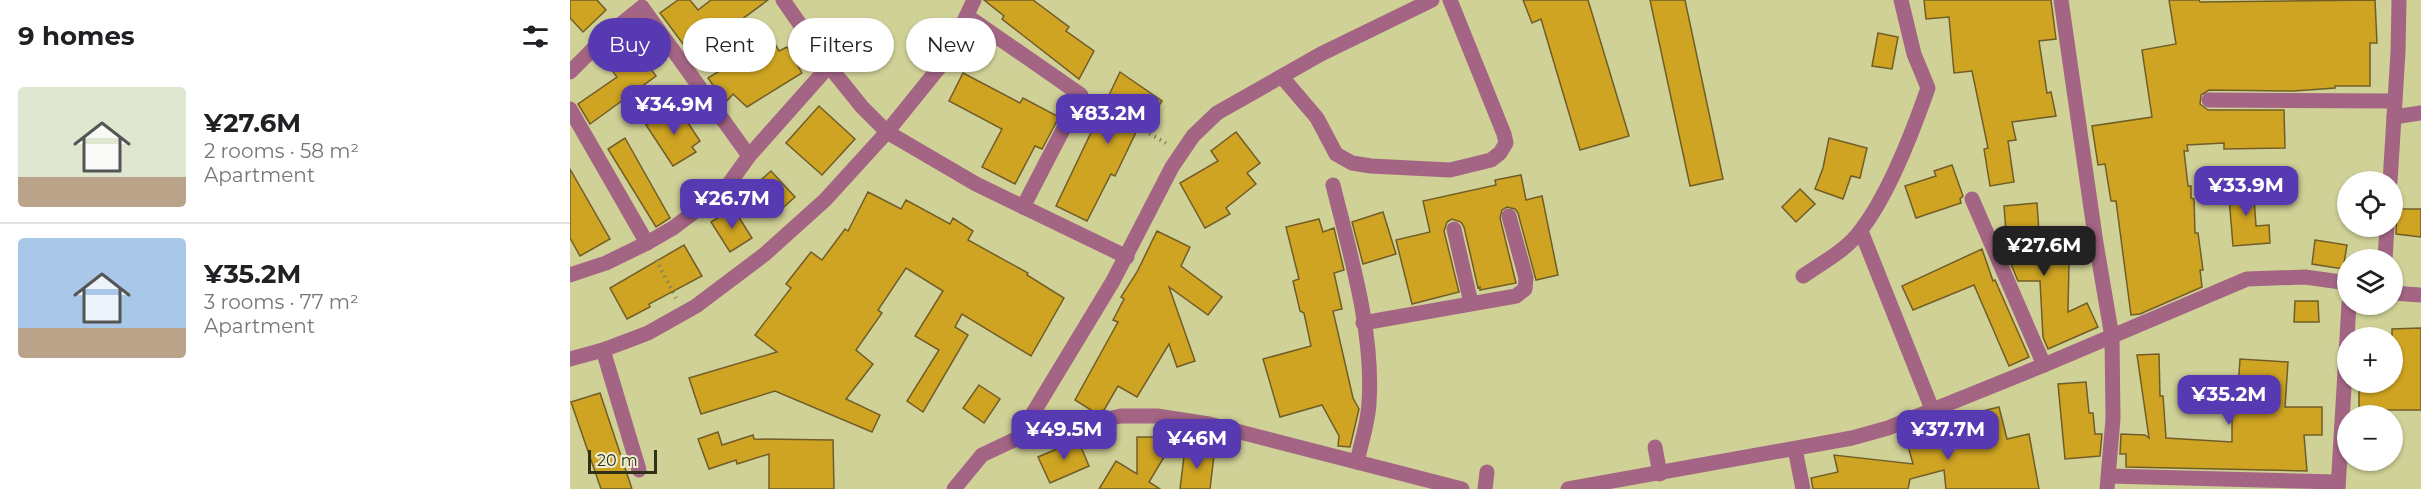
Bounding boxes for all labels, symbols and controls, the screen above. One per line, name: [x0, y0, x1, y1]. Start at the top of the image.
chip: Buy: [588, 18, 671, 72]
chip: Rent: [683, 18, 776, 72]
chip: Filters: [788, 18, 894, 72]
chip: New: [906, 18, 996, 72]
text: 9 homes: [18, 20, 135, 52]
icon: filters: [519, 20, 552, 53]
pin: ¥34.9M: [625, 85, 723, 136]
text: ¥34.9M: [635, 92, 713, 116]
pin: ¥83.2M: [1059, 94, 1157, 145]
text: ¥83.2M: [1070, 101, 1146, 125]
text: ¥27.6M: [204, 107, 301, 139]
icon: home: [66, 111, 138, 183]
text: 2 rooms · 58 m²: [204, 139, 359, 163]
text: Apartment: [204, 163, 315, 187]
pin: ¥33.9M: [2197, 166, 2295, 217]
map controls: [2337, 171, 2403, 471]
button: locate: [2337, 171, 2403, 237]
text: ¥33.9M: [2208, 173, 2284, 197]
pin: ¥26.7M: [683, 179, 781, 230]
text: ¥26.7M: [694, 186, 770, 210]
pin: ¥27.6M: [1995, 226, 2093, 277]
text: ¥27.6M: [2007, 233, 2081, 257]
button: layers: [2337, 249, 2403, 315]
text: ¥35.2M: [204, 258, 301, 290]
icon: home: [66, 262, 138, 334]
text: 3 rooms · 77 m²: [204, 290, 359, 314]
text: Apartment: [204, 314, 315, 338]
button: +: [2337, 327, 2403, 393]
pin: ¥35.2M: [2180, 375, 2278, 426]
text: ¥35.2M: [2192, 382, 2266, 406]
button: −: [2337, 405, 2403, 471]
pin: ¥49.5M: [1015, 410, 1113, 461]
pin: ¥37.7M: [1899, 410, 1997, 461]
text: ¥49.5M: [1026, 417, 1102, 441]
text: ¥37.7M: [1911, 417, 1985, 441]
pin: ¥46M: [1161, 419, 1233, 470]
text: ¥46M: [1167, 426, 1227, 450]
scale bar: [588, 447, 657, 474]
text: 20 m: [597, 451, 638, 470]

